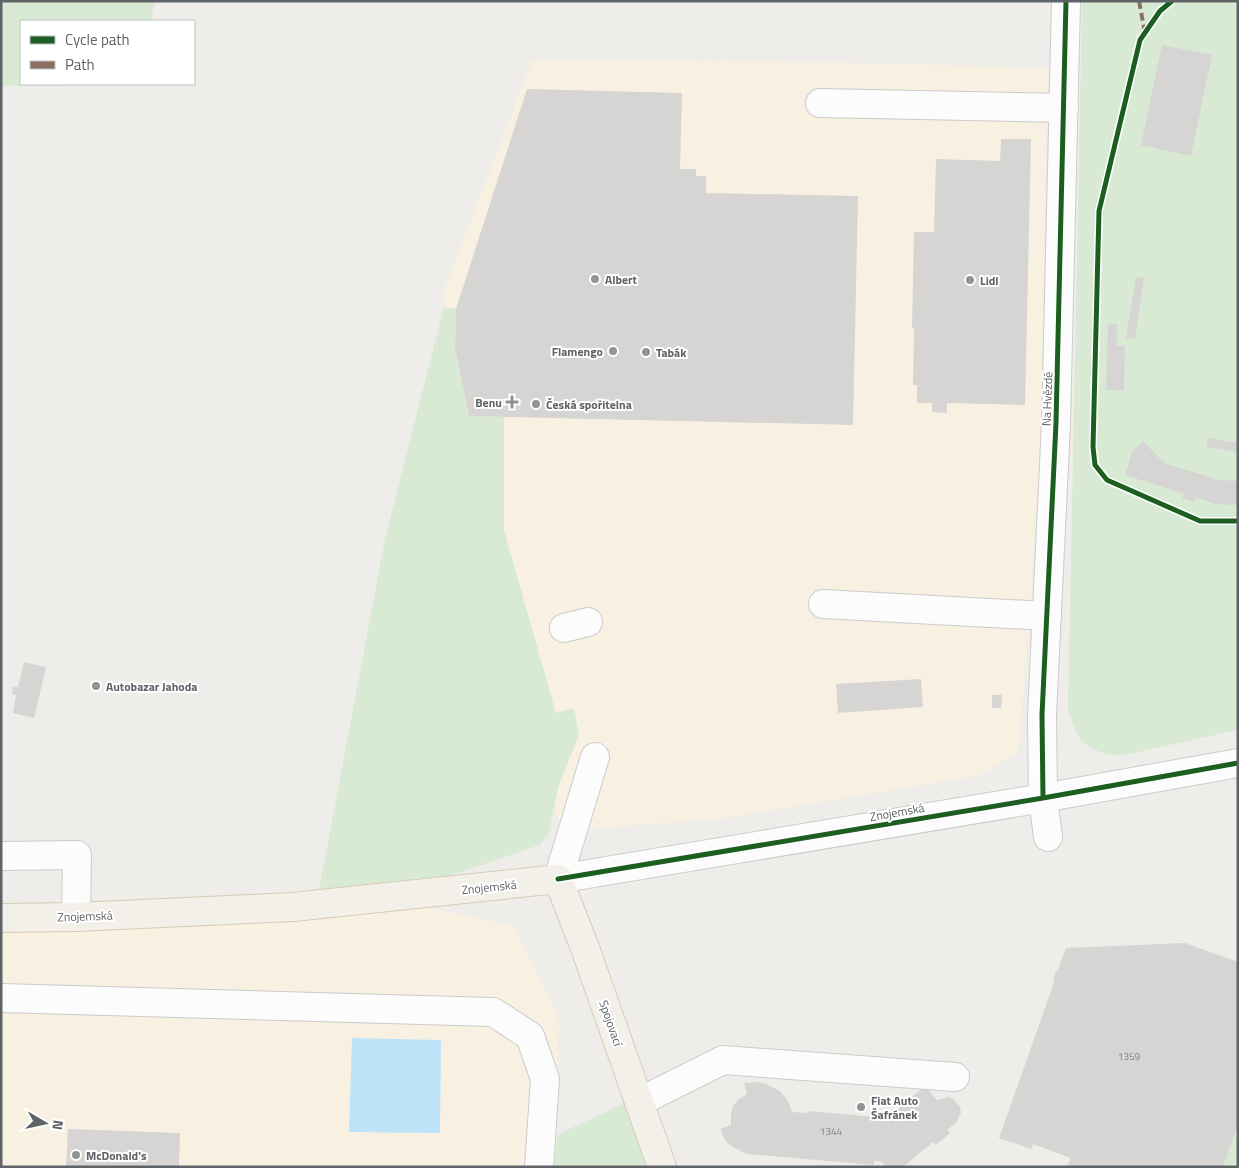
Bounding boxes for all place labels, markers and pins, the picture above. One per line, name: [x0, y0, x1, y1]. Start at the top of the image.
place label: Albert: [605, 270, 638, 289]
place label: Lidl: [980, 271, 999, 290]
marker: Albert: [589, 273, 601, 285]
marker: Lidl: [964, 274, 976, 286]
place label: Flamengo: [552, 342, 603, 361]
place label: Tabák: [656, 343, 687, 362]
marker: Flamengo: [607, 345, 619, 357]
marker: Tabák: [640, 346, 652, 358]
place label: Benu: [475, 393, 502, 412]
place label: Česká spořitelna: [546, 395, 632, 414]
marker: Benu: [506, 396, 518, 408]
marker: Česká spořitelna: [530, 398, 542, 410]
place label: Autobazar Jahoda: [106, 677, 197, 696]
marker: Autobazar Jahoda: [90, 680, 102, 692]
place label: Fiat Auto Šafránek: [871, 1091, 918, 1124]
marker: Fiat Auto Šafránek: [855, 1101, 867, 1113]
place label: McDonald's: [86, 1146, 147, 1165]
marker: McDonald's: [70, 1149, 82, 1161]

